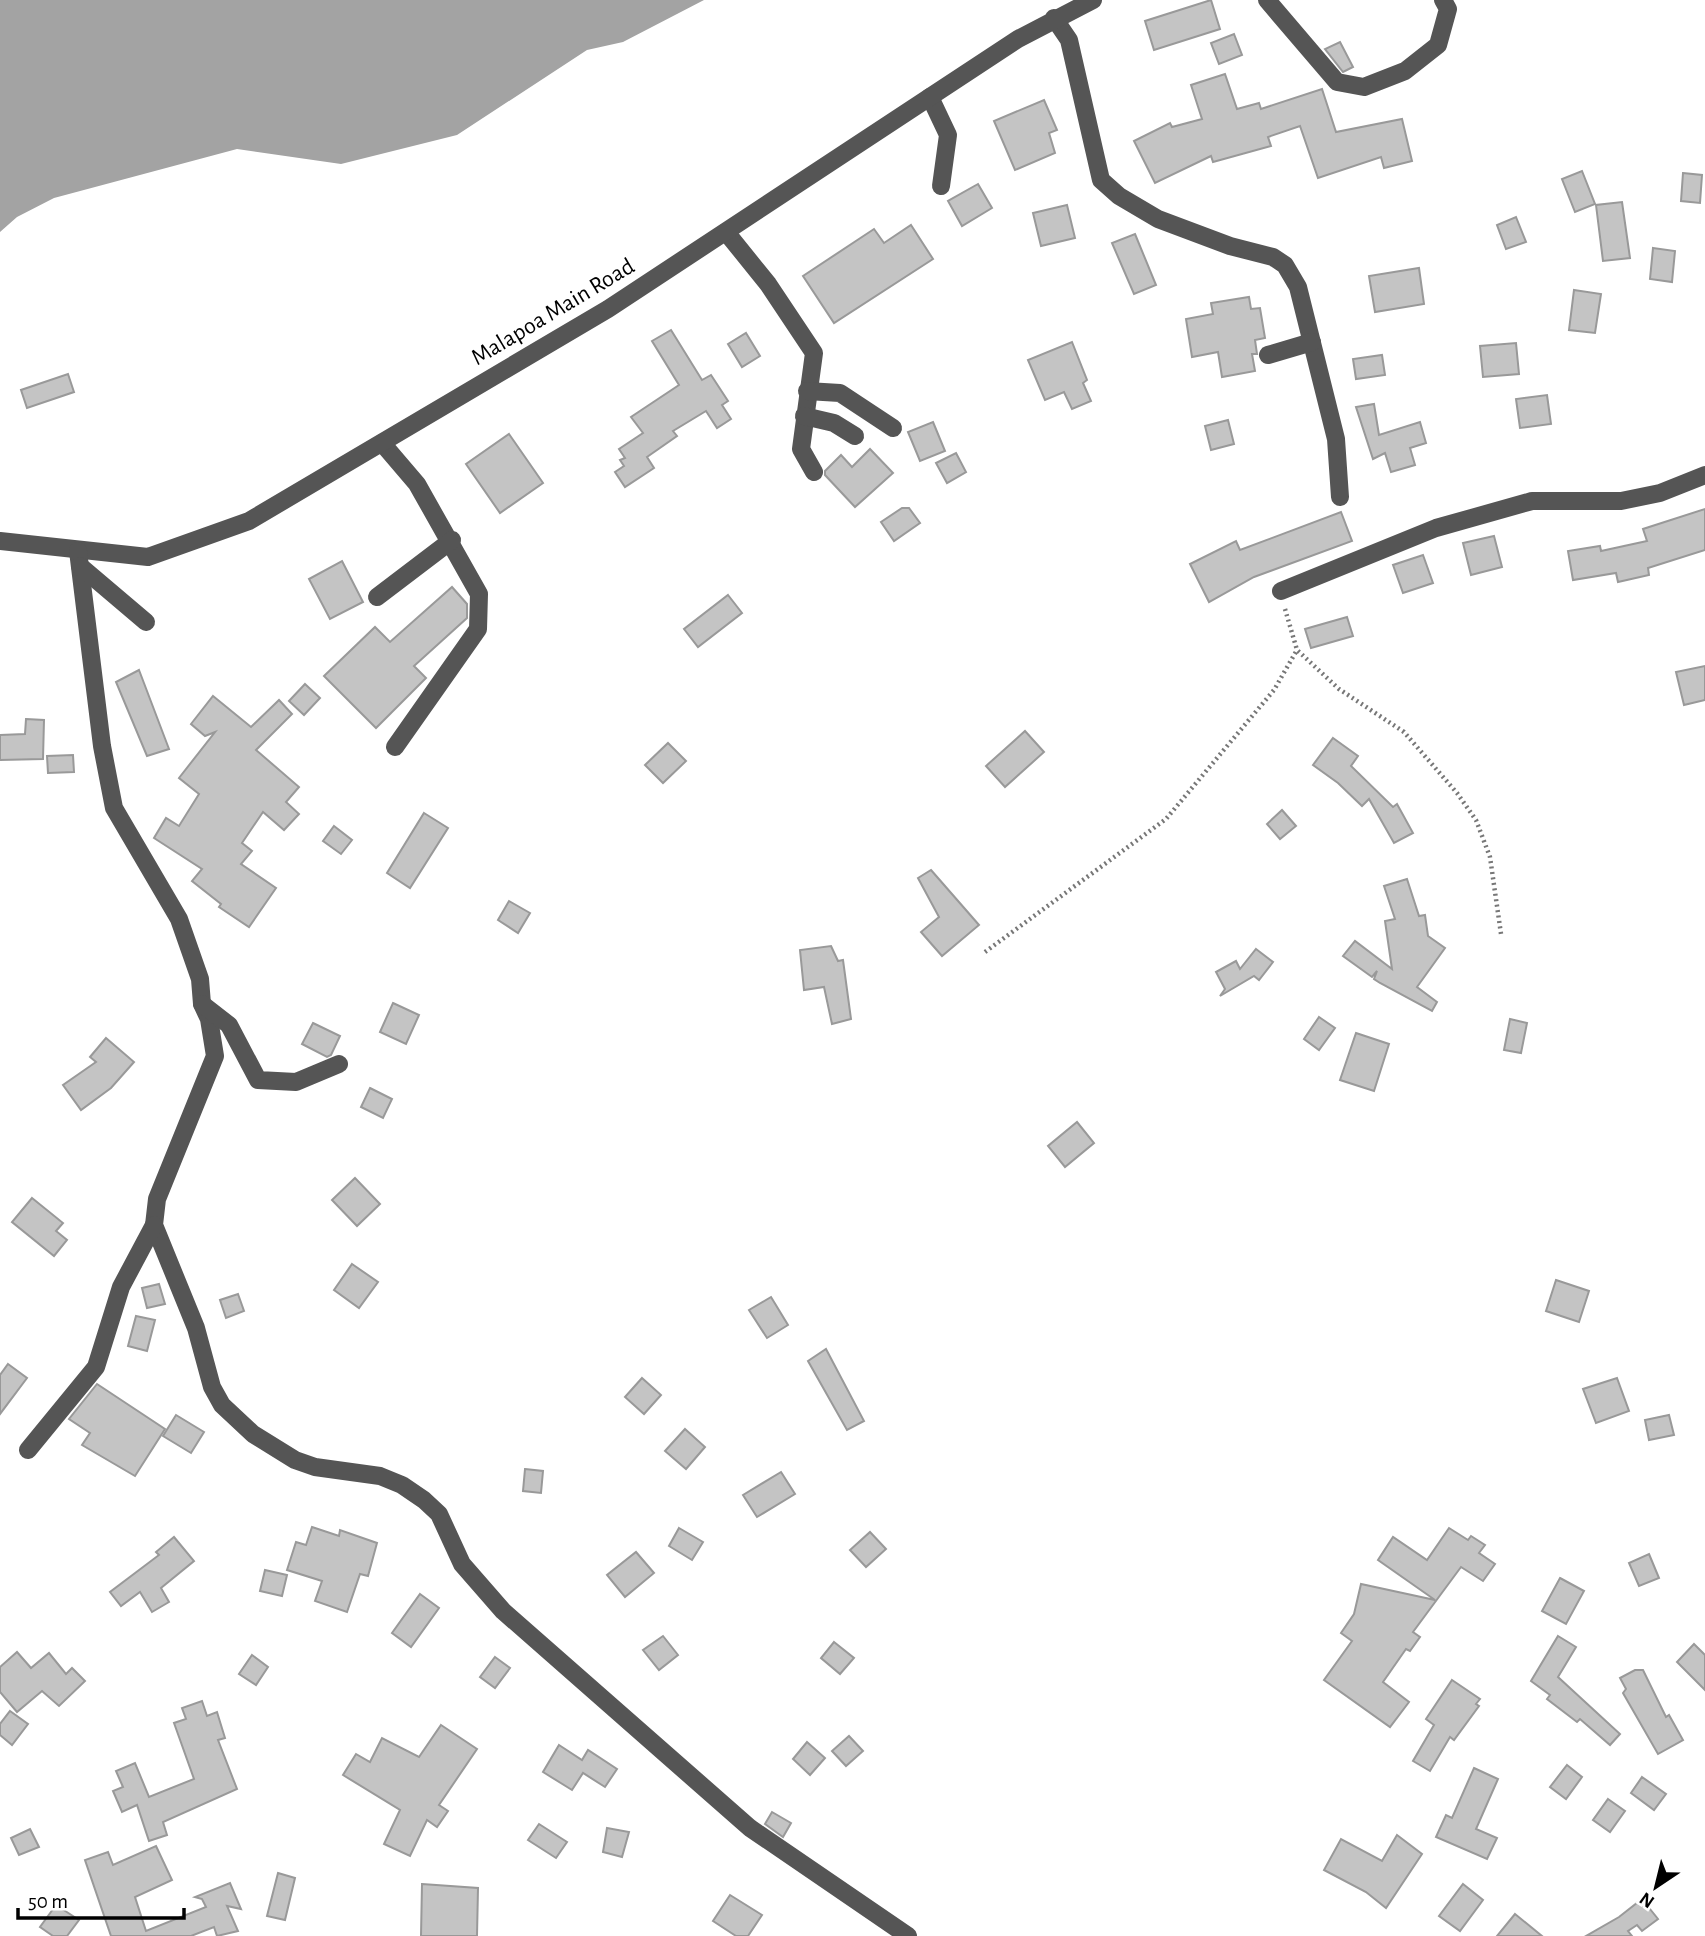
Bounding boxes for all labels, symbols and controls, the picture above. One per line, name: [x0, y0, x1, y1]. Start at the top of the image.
street label: Malapoa Main Road: [467, 254, 639, 370]
north arrow: [1621, 1852, 1691, 1922]
scale bar: [18, 1876, 184, 1920]
text: N: [1636, 1888, 1658, 1911]
text: 50 m: [28, 1891, 68, 1912]

